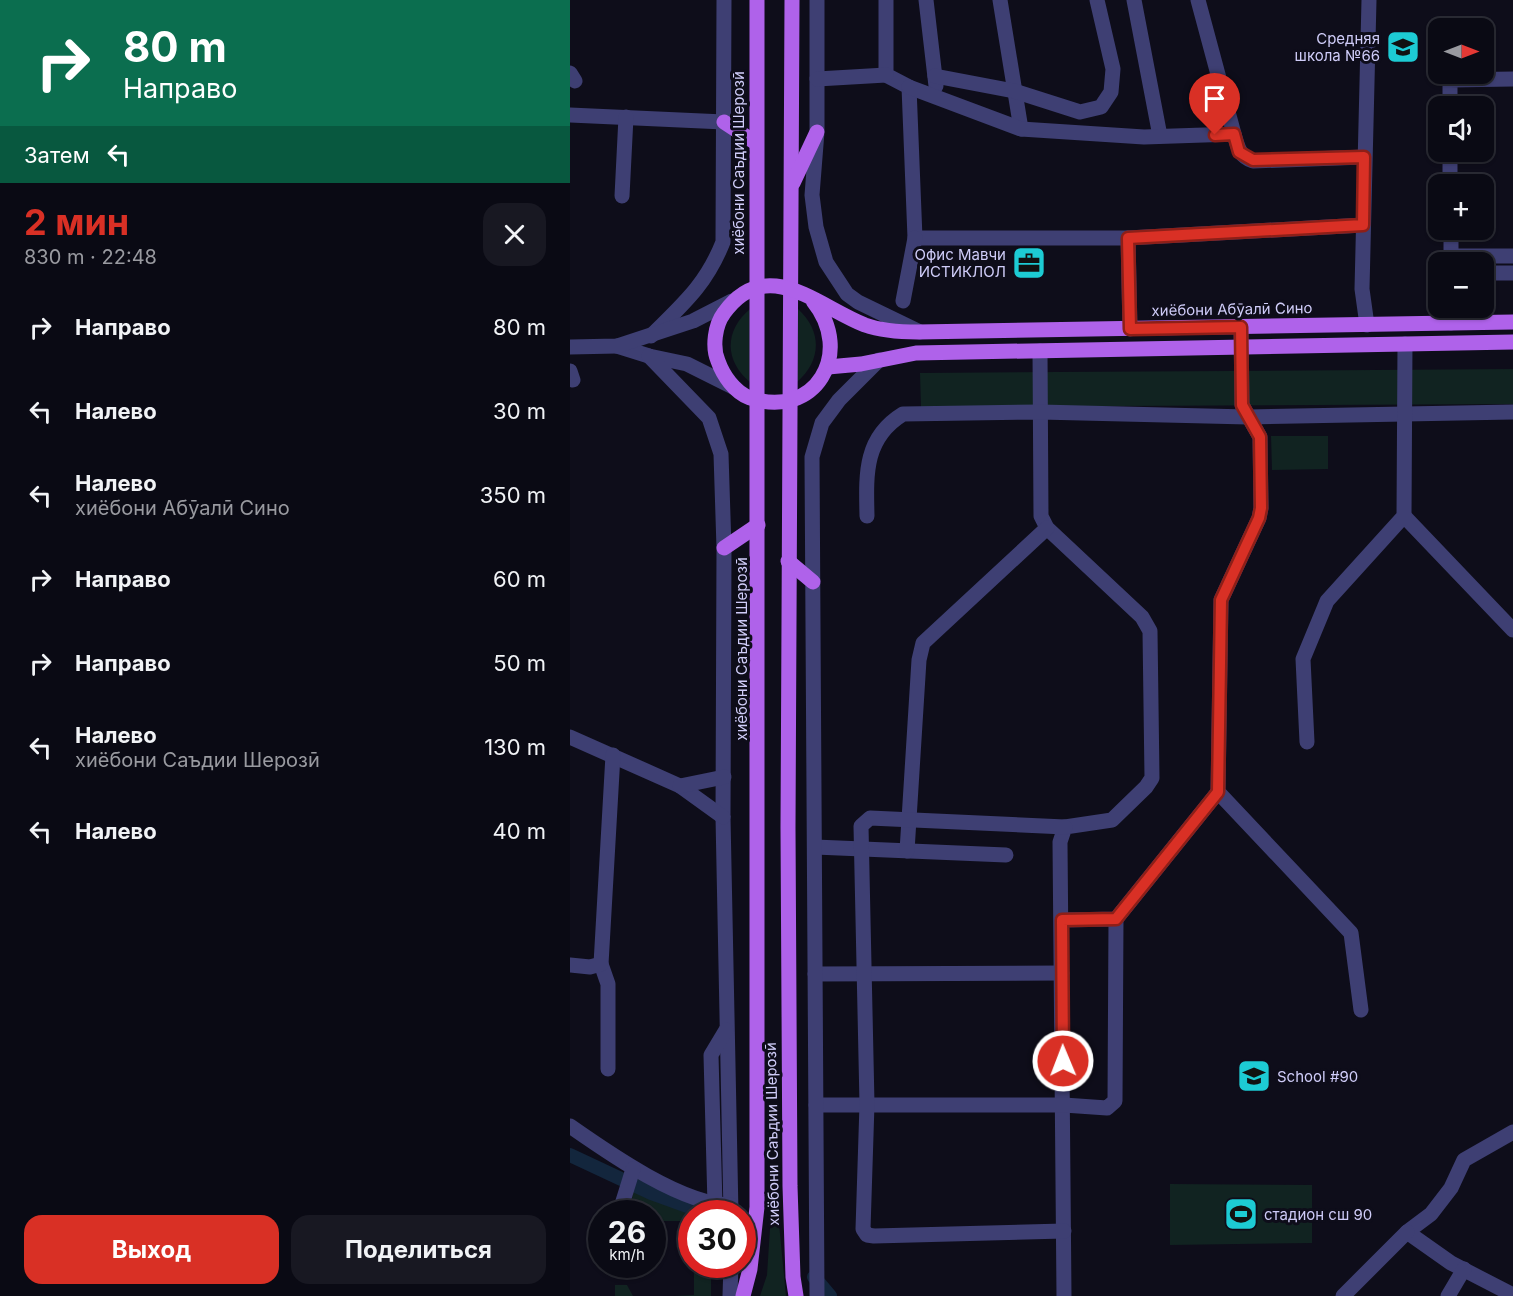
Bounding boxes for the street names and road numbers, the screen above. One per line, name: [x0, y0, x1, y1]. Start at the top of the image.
street label: хиёбони Саъдии Шерозӣ: [729, 71, 748, 255]
street label: хиёбони Абӯалӣ Сино: [1151, 298, 1313, 320]
street label: хиёбони Саъдии Шерозӣ: [732, 557, 751, 741]
street label: хиёбони Саъдии Шерозӣ: [761, 1042, 783, 1226]

